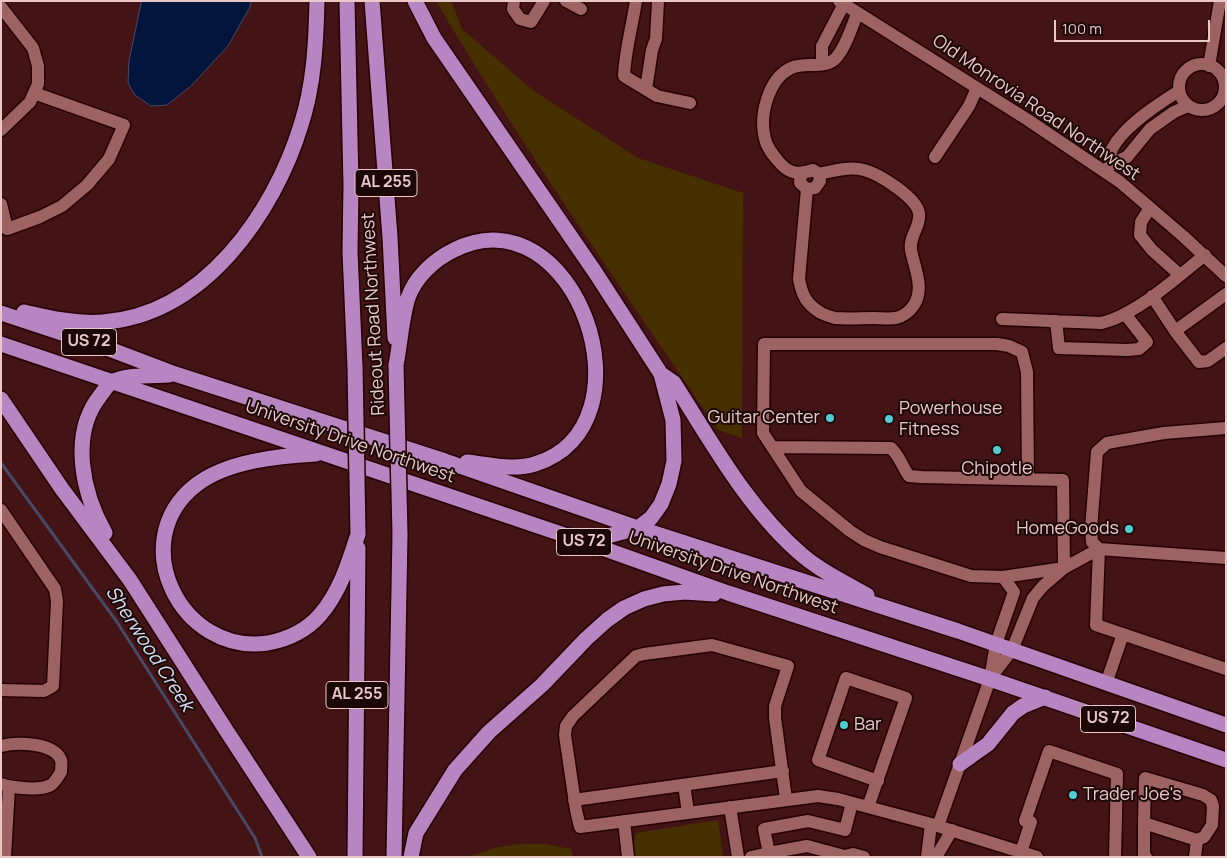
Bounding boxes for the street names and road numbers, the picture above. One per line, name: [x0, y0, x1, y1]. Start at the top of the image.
street label: Old Monrovia Road Northwest: [928, 30, 1144, 186]
road number: AL 255: [355, 170, 417, 197]
street label: Rideout Road Northwest: [358, 212, 390, 416]
road number: US 72: [62, 328, 116, 356]
street label: University Drive Northwest: [242, 396, 458, 488]
street label: University Drive Northwest: [625, 527, 841, 619]
road number: US 72: [556, 528, 612, 556]
road number: AL 255: [326, 682, 388, 708]
road number: US 72: [1080, 706, 1136, 732]

